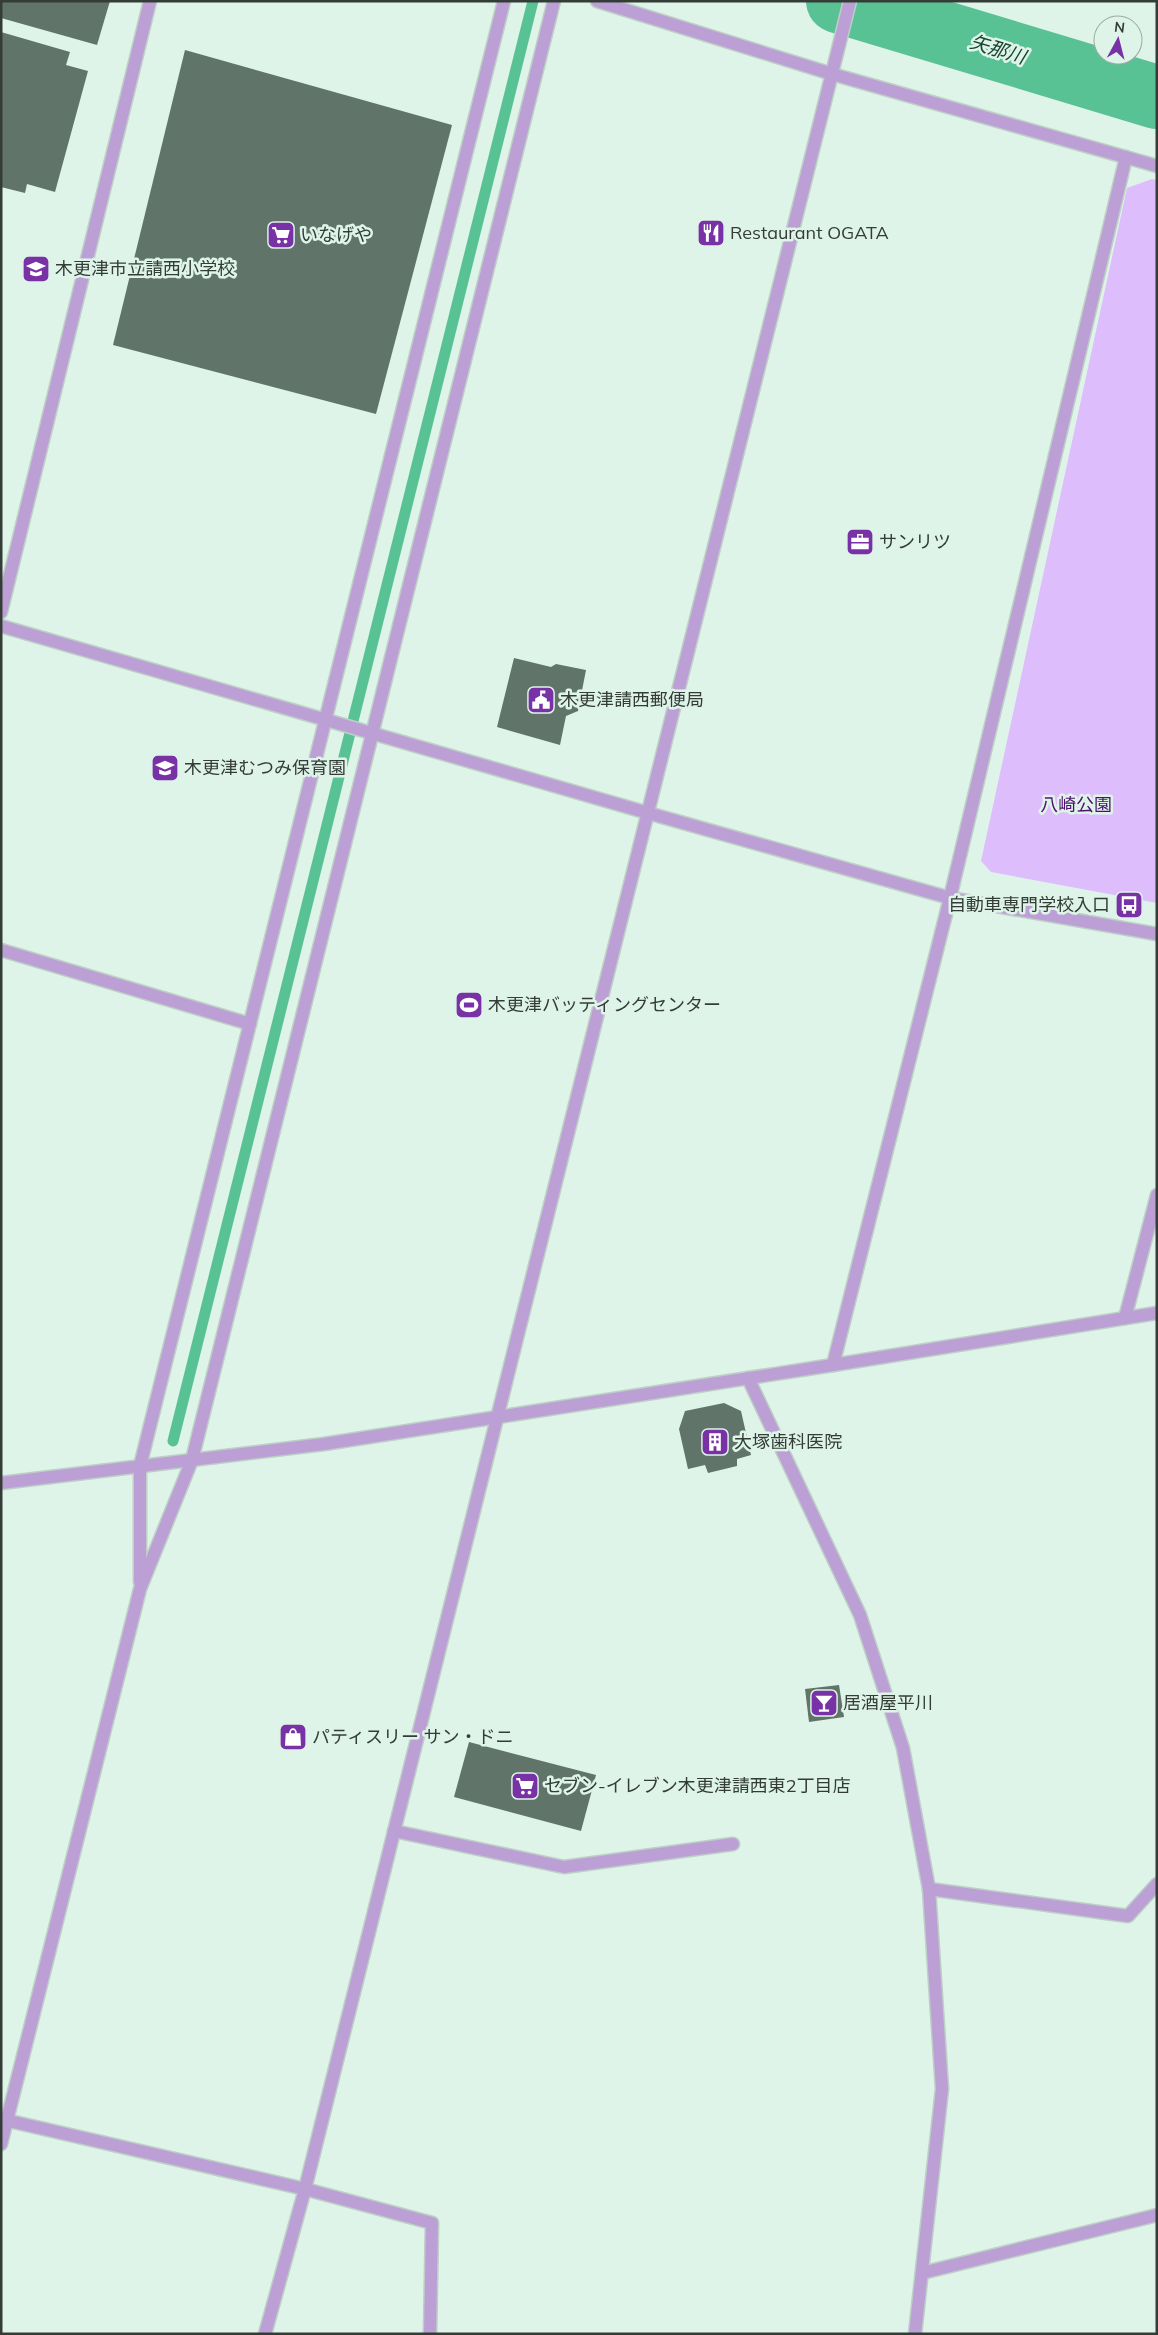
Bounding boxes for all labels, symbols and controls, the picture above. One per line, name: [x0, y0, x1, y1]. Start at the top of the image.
north arrow: [1093, 15, 1143, 65]
text: N: [1113, 18, 1126, 37]
water label: 矢那川: [967, 29, 1031, 69]
restaurant icon: Restaurant OGATA: [696, 218, 726, 248]
supermarket icon: いなげや: [266, 220, 296, 250]
place label: Restaurant OGATA: [730, 221, 889, 244]
place label: いなげや: [300, 223, 372, 246]
school or university icon: 木更津市立請西小学校: [21, 254, 51, 284]
place label: 木更津市立請西小学校: [55, 257, 235, 280]
office icon: サンリツ: [845, 527, 875, 557]
place label: サンリツ: [879, 530, 951, 553]
public building icon: 木更津請西郵便局: [526, 685, 556, 715]
place label: 木更津請西郵便局: [560, 688, 704, 711]
school or university icon: 木更津むつみ保育園: [150, 753, 180, 783]
place label: 木更津むつみ保育園: [184, 756, 346, 779]
park label: 八崎公園: [1040, 793, 1112, 816]
bus stop icon: 自動車専門学校入口: [1114, 890, 1144, 920]
place label: 自動車専門学校入口: [948, 893, 1110, 916]
sports icon: 木更津バッティングセンター: [454, 990, 484, 1020]
place label: 木更津バッティングセンター: [488, 993, 721, 1016]
building icon: 大塚歯科医院: [700, 1427, 730, 1457]
place label: 大塚歯科医院: [734, 1430, 842, 1453]
bar icon: 居酒屋平川: [809, 1688, 839, 1718]
place label: 居酒屋平川: [843, 1691, 933, 1714]
shop icon: パティスリー サン・ドニ: [278, 1722, 308, 1752]
place label: パティスリー サン・ドニ: [312, 1725, 514, 1748]
supermarket icon: セブン-イレブン木更津請西東2丁目店: [510, 1771, 540, 1801]
place label: セブン-イレブン木更津請西東2丁目店: [544, 1774, 851, 1797]

